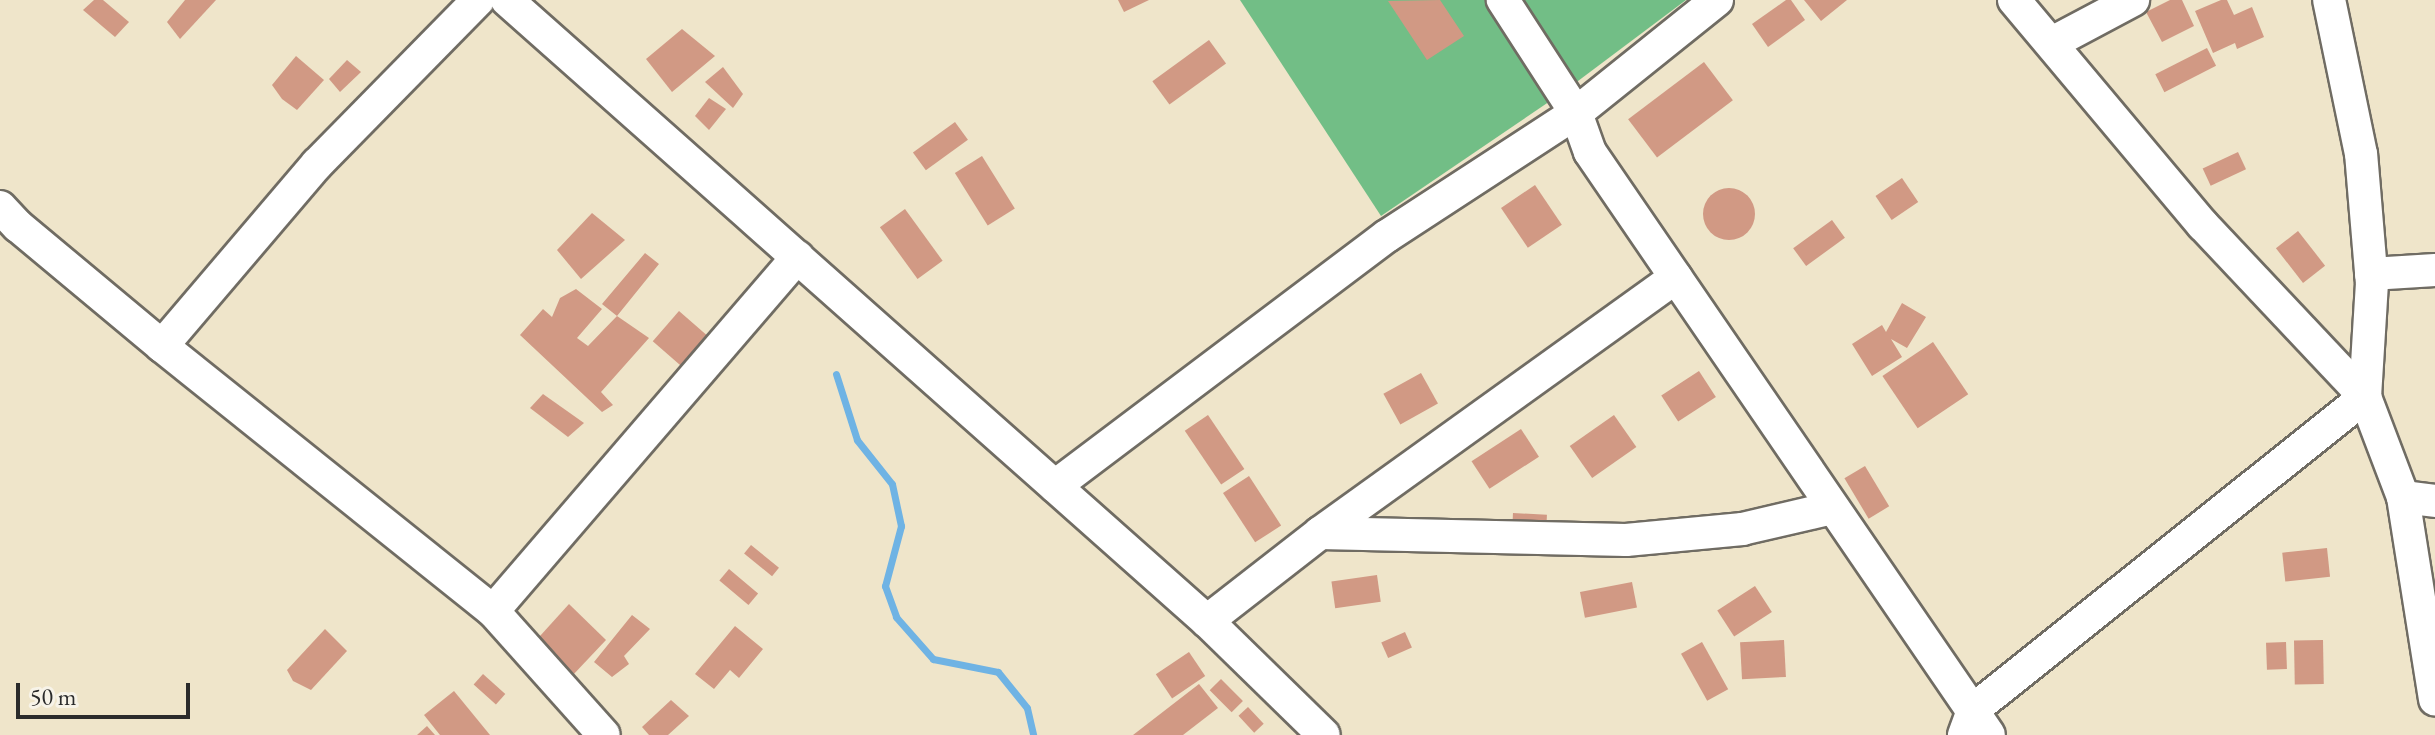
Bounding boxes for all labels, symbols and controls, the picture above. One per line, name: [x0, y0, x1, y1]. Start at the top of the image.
scale bar: [20, 667, 194, 717]
text: 50 m: [30, 681, 77, 712]

